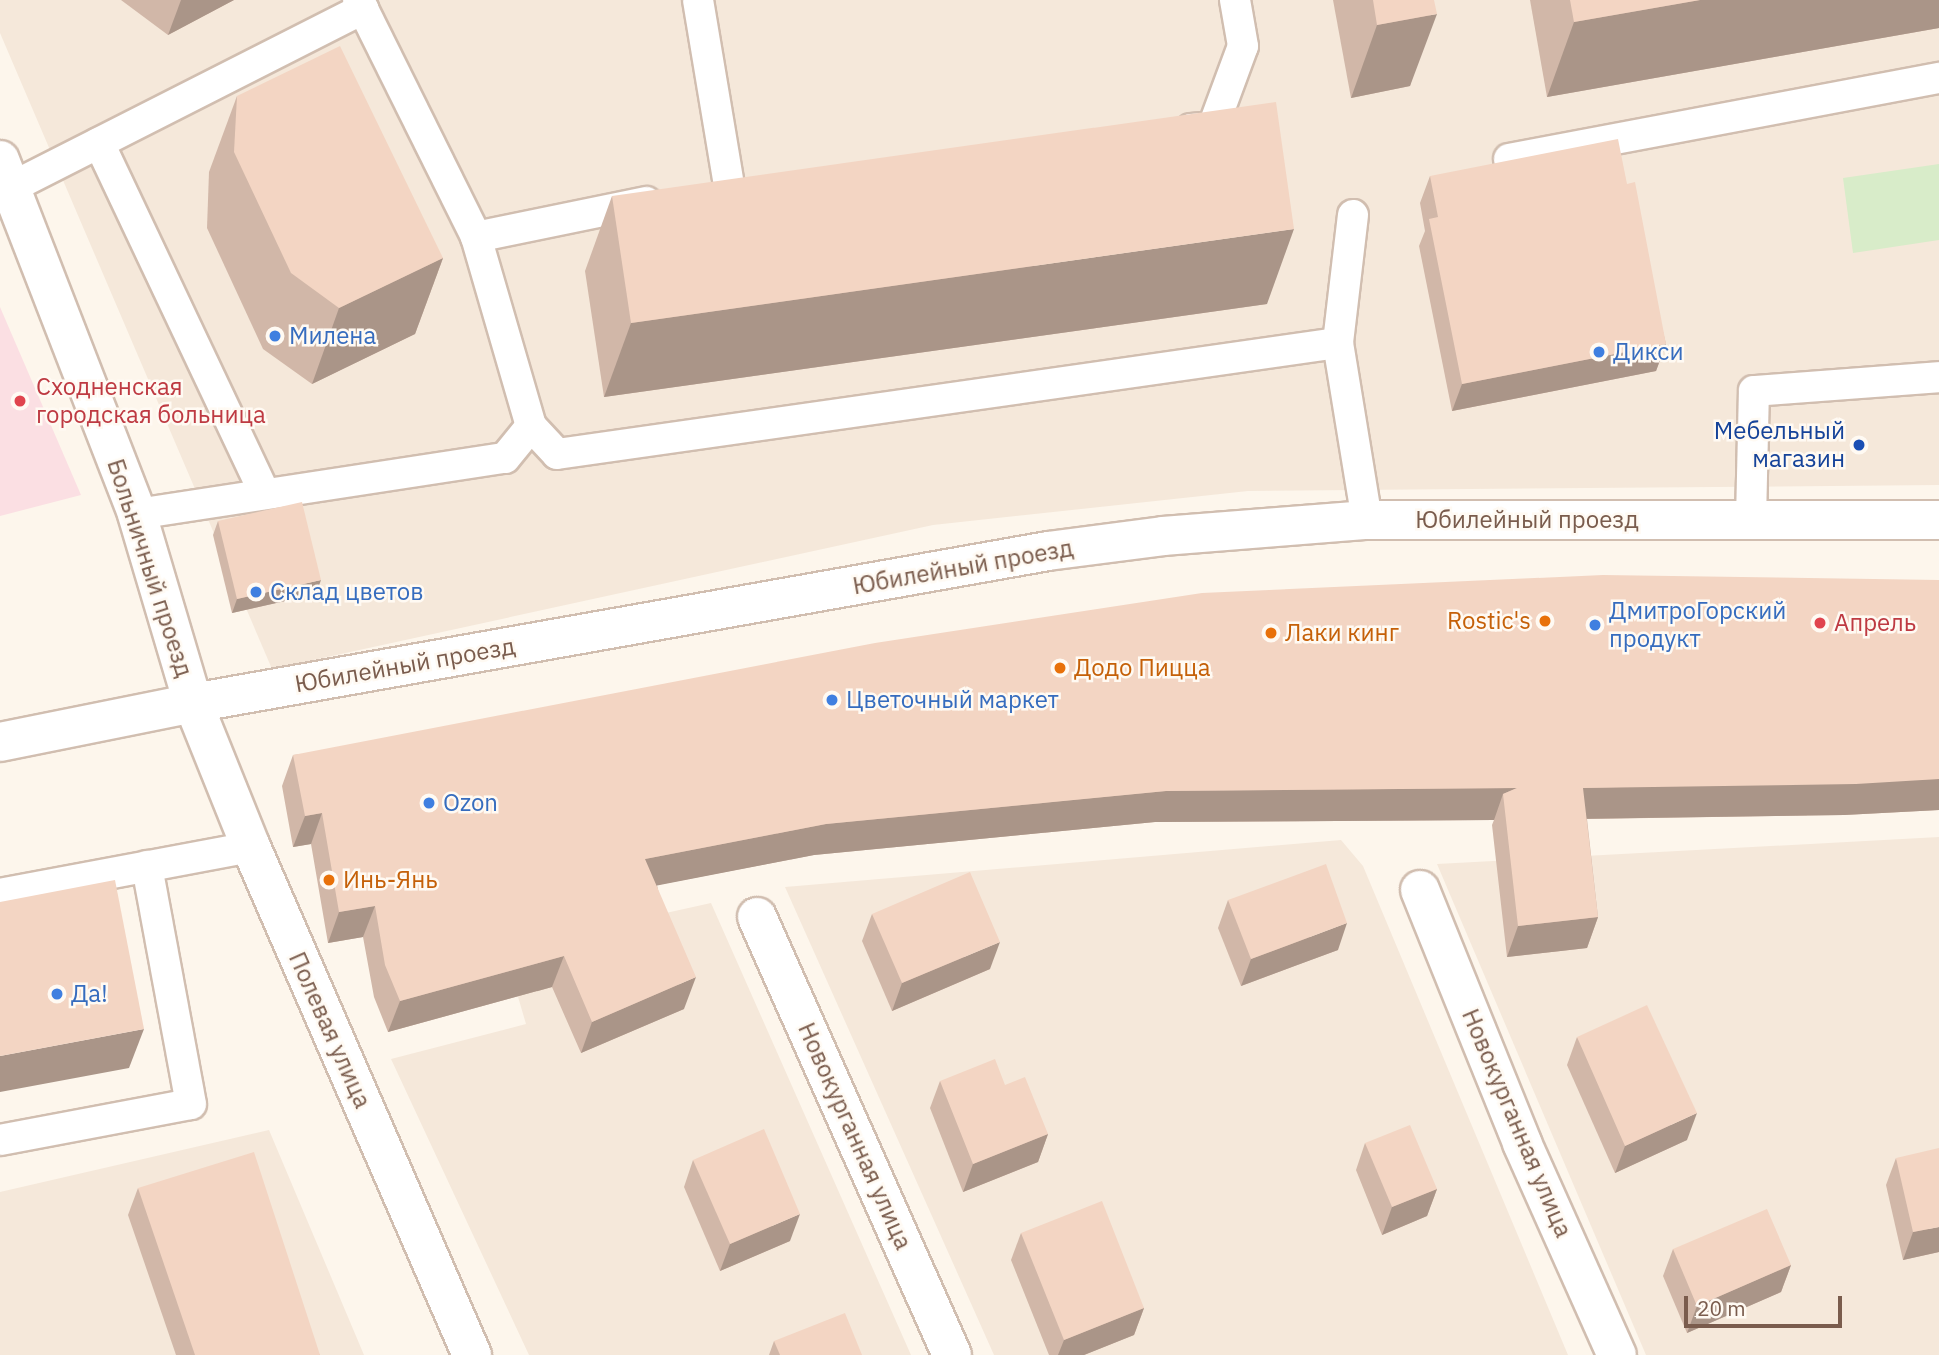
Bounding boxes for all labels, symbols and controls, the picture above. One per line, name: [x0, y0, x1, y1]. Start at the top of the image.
place label: Милена: [289, 322, 376, 350]
marker: Милена: [267, 328, 283, 344]
place label: Дикси: [1613, 338, 1684, 366]
marker: Дикси: [1591, 344, 1607, 360]
place label: Сходненская городская больница: [36, 373, 266, 429]
marker: Сходненская городская больница: [10, 391, 30, 411]
place label: Мебельный магазин: [1714, 417, 1845, 473]
marker: Мебельный магазин: [1851, 437, 1867, 453]
street label: Больничный проезд: [101, 455, 199, 681]
street label: Юбилейный проезд: [1415, 506, 1639, 534]
street label: Юбилейный проезд: [850, 533, 1076, 601]
place label: Склад цветов: [270, 578, 424, 606]
marker: Склад цветов: [248, 584, 264, 600]
place label: ДмитроГорский продукт: [1609, 597, 1786, 653]
place label: Rostic's: [1447, 607, 1531, 635]
place label: Апрель: [1834, 609, 1916, 637]
marker: Rostic's: [1537, 613, 1553, 629]
marker: Апрель: [1812, 615, 1828, 631]
marker: ДмитроГорский продукт: [1587, 617, 1603, 633]
place label: Лаки кинг: [1285, 619, 1399, 647]
marker: Лаки кинг: [1263, 625, 1279, 641]
street label: Юбилейный проезд: [292, 631, 518, 699]
place label: Додо Пицца: [1074, 654, 1210, 682]
marker: Додо Пицца: [1052, 660, 1068, 676]
place label: Цветочный маркет: [846, 686, 1059, 714]
marker: Цветочный маркет: [824, 692, 840, 708]
place label: Ozon: [443, 789, 498, 817]
marker: Ozon: [421, 795, 437, 811]
place label: Инь-Янь: [343, 866, 438, 894]
marker: Инь-Янь: [321, 872, 337, 888]
street label: Полевая улица: [283, 948, 377, 1112]
place label: Да!: [71, 980, 108, 1008]
marker: Да!: [49, 986, 65, 1002]
street label: Новокурганная улица: [1456, 1004, 1578, 1242]
street label: Новокурганная улица: [792, 1018, 918, 1254]
scale bar: [1687, 1282, 1844, 1326]
text: 20 m: [1697, 1294, 1746, 1322]

